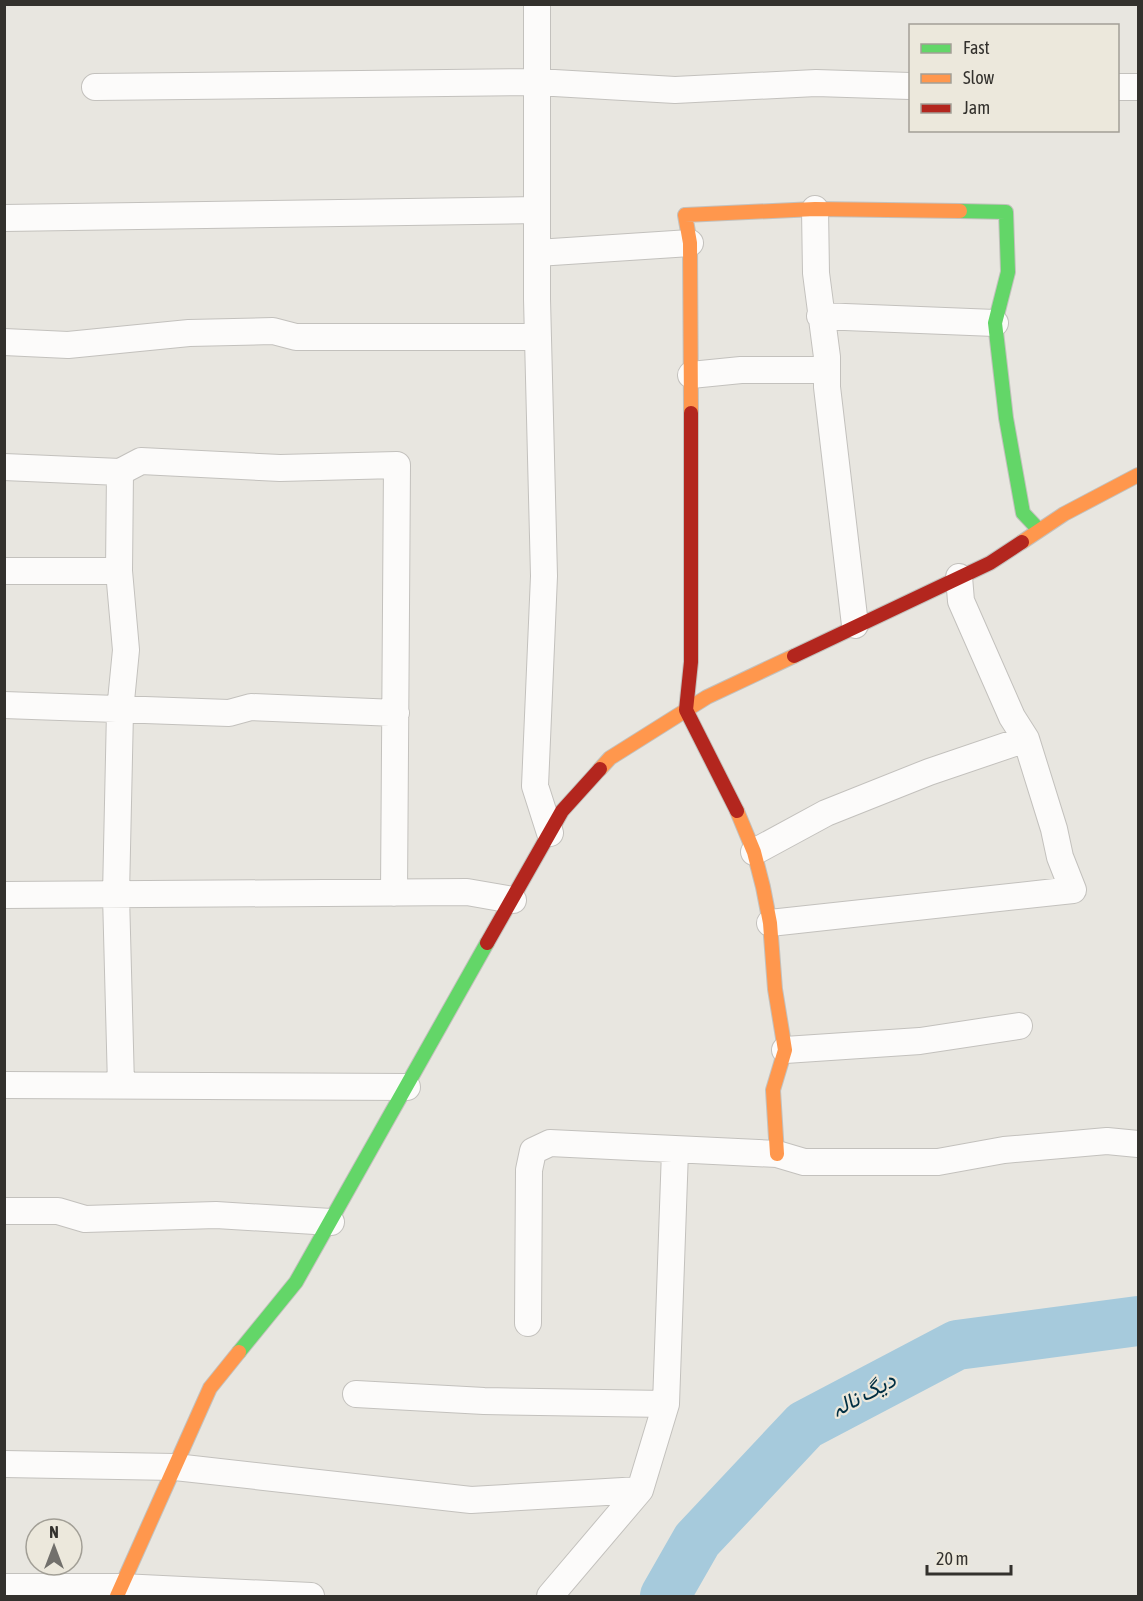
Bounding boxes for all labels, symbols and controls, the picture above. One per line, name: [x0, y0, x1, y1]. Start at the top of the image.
legend: [909, 24, 1119, 132]
text: Fast: [963, 37, 990, 58]
text: Slow: [963, 67, 994, 88]
text: Jam: [963, 97, 990, 118]
water label: دیگ نالہ: [826, 1366, 900, 1422]
north arrow: [24, 1517, 84, 1577]
text: N: [49, 1523, 59, 1541]
scale bar: [927, 1538, 1011, 1576]
text: 20 m: [936, 1548, 968, 1569]

